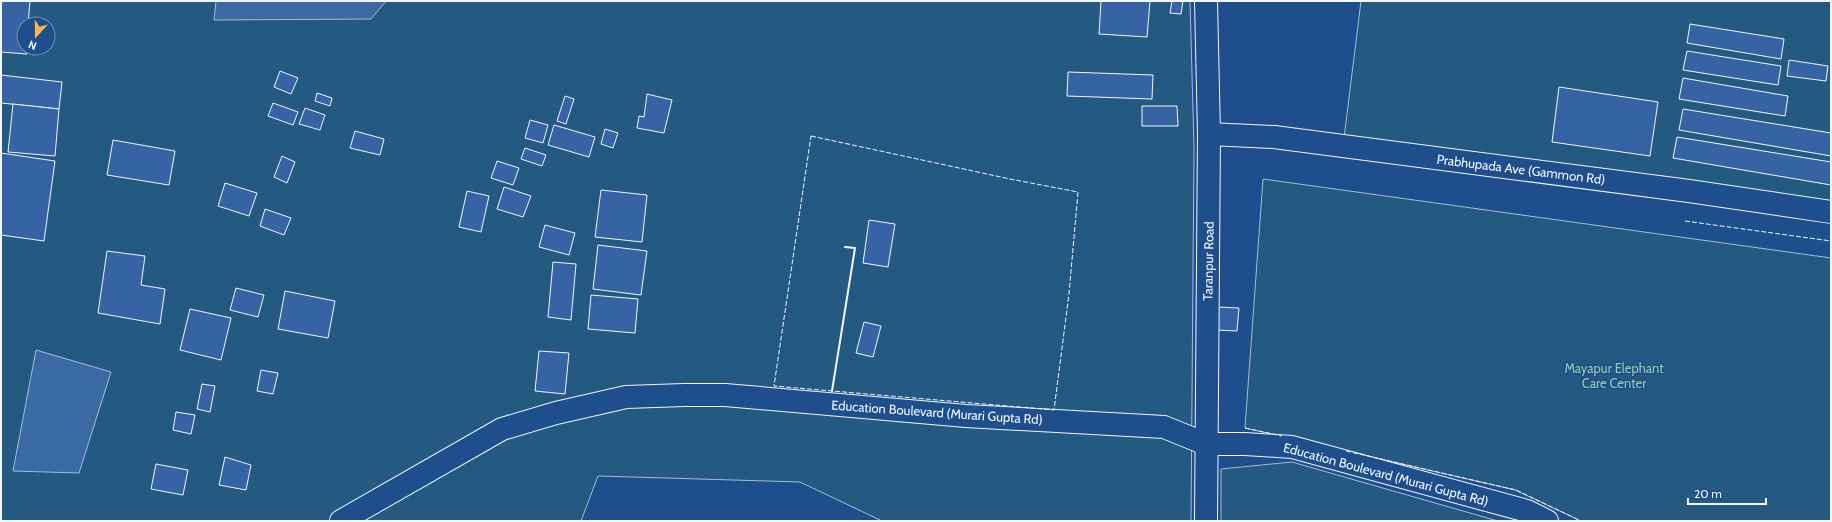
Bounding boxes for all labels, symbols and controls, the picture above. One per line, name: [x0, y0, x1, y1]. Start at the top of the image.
north arrow: [16, 16, 56, 56]
text: N: [26, 37, 39, 53]
street label: Prabhupada Ave (Gammon Rd): [1436, 151, 1606, 187]
street label: Taranpur Road: [1199, 221, 1217, 301]
park label: Mayapur Elephant Care Center: [1564, 360, 1664, 391]
street label: Education Boulevard (Murari Gupta Rd): [831, 397, 1043, 427]
street label: Education Boulevard (Murari Gupta Rd): [1282, 439, 1490, 509]
scale bar: [1688, 480, 1766, 506]
text: 20 m: [1694, 486, 1722, 501]

